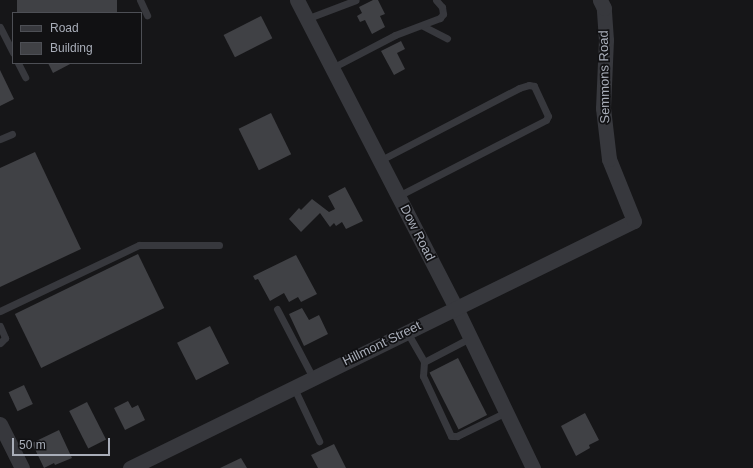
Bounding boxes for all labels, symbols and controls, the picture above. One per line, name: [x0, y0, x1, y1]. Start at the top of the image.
legend: [12, 12, 142, 64]
text: Road: [50, 21, 79, 35]
street label: Semmons Road: [596, 30, 614, 124]
text: Building: [50, 41, 93, 55]
street label: Dow Road: [396, 202, 438, 264]
street label: Hillmont Street: [340, 318, 424, 370]
scale bar: [14, 430, 112, 456]
text: 50 m: [19, 438, 46, 452]

